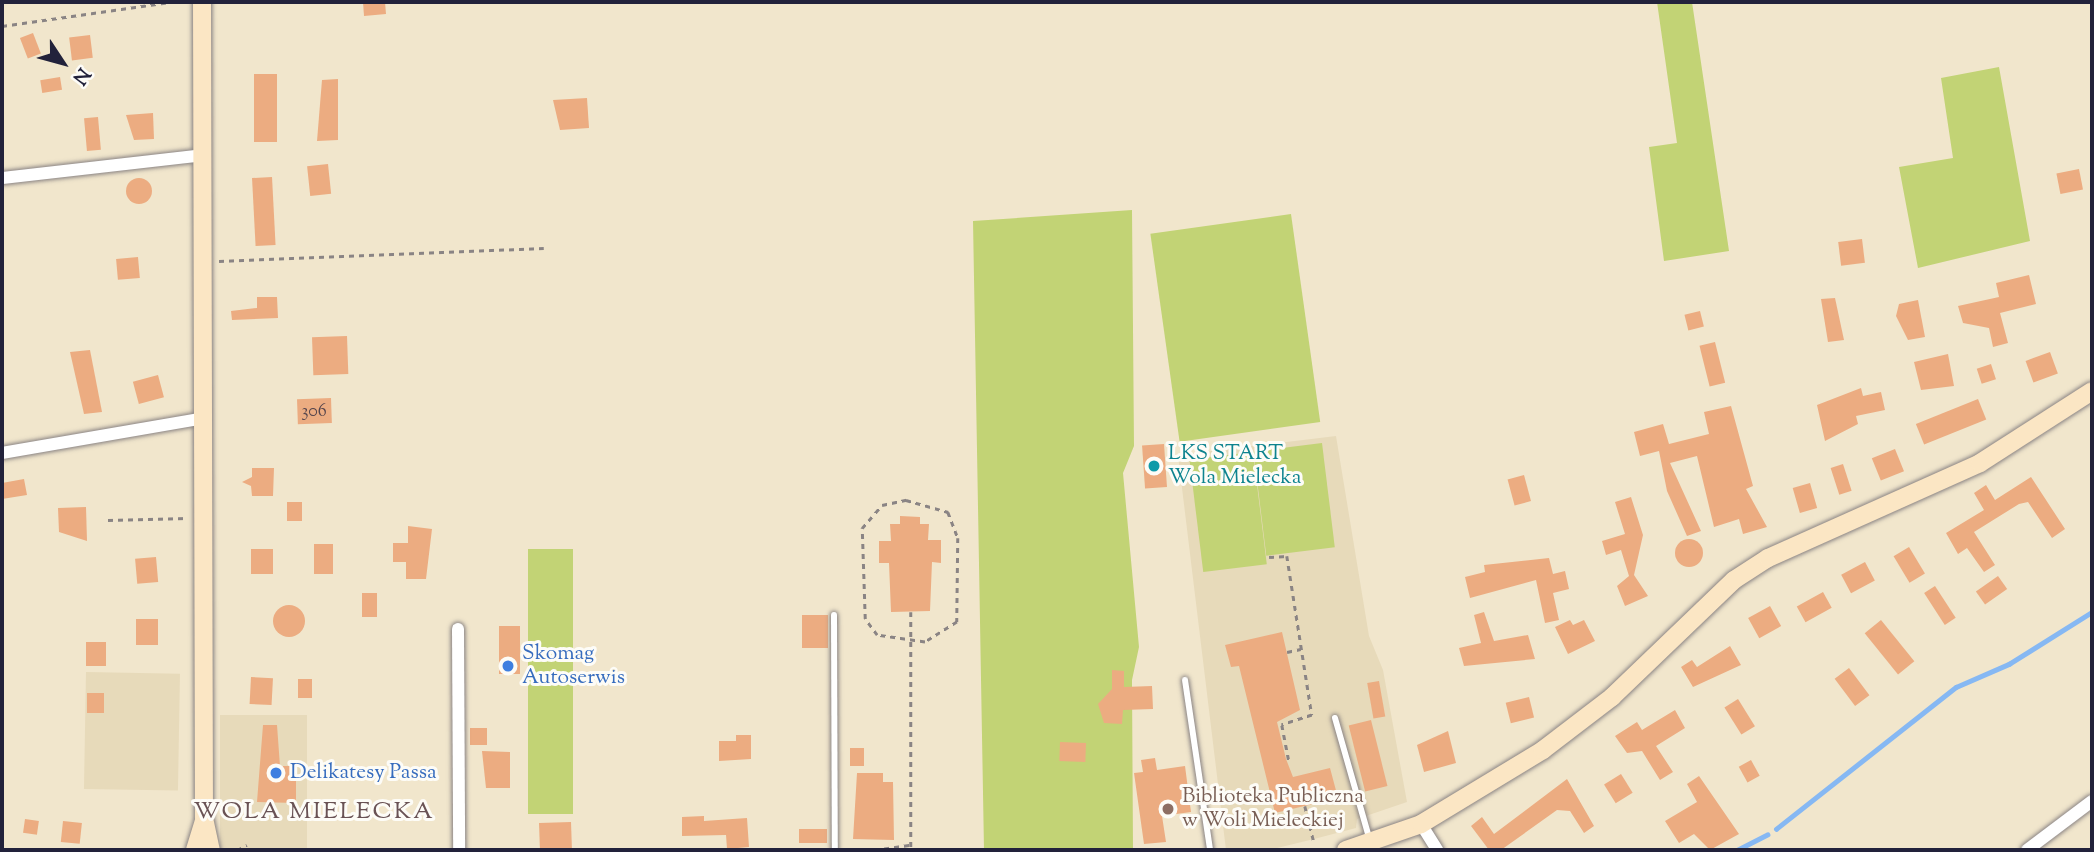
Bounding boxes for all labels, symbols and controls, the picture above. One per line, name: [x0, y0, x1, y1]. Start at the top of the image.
north arrow: [28, 28, 98, 98]
text: N: [65, 62, 96, 90]
house number: 306: [301, 401, 327, 423]
place label: LKS START Wola Mielecka: [1168, 441, 1301, 491]
marker: LKS START Wola Mielecka: [1146, 458, 1162, 474]
place label: Skomag Autoserwis: [522, 641, 625, 691]
marker: Skomag Autoserwis: [500, 658, 516, 674]
place label: Delikatesy Passa: [290, 760, 437, 786]
marker: Delikatesy Passa: [268, 765, 284, 781]
place label: Biblioteka Publiczna w Woli Mieleckiej: [1182, 784, 1364, 834]
district label: WOLA MIELECKA: [195, 799, 433, 827]
marker: Biblioteka Publiczna w Woli Mieleckiej: [1160, 801, 1176, 817]

